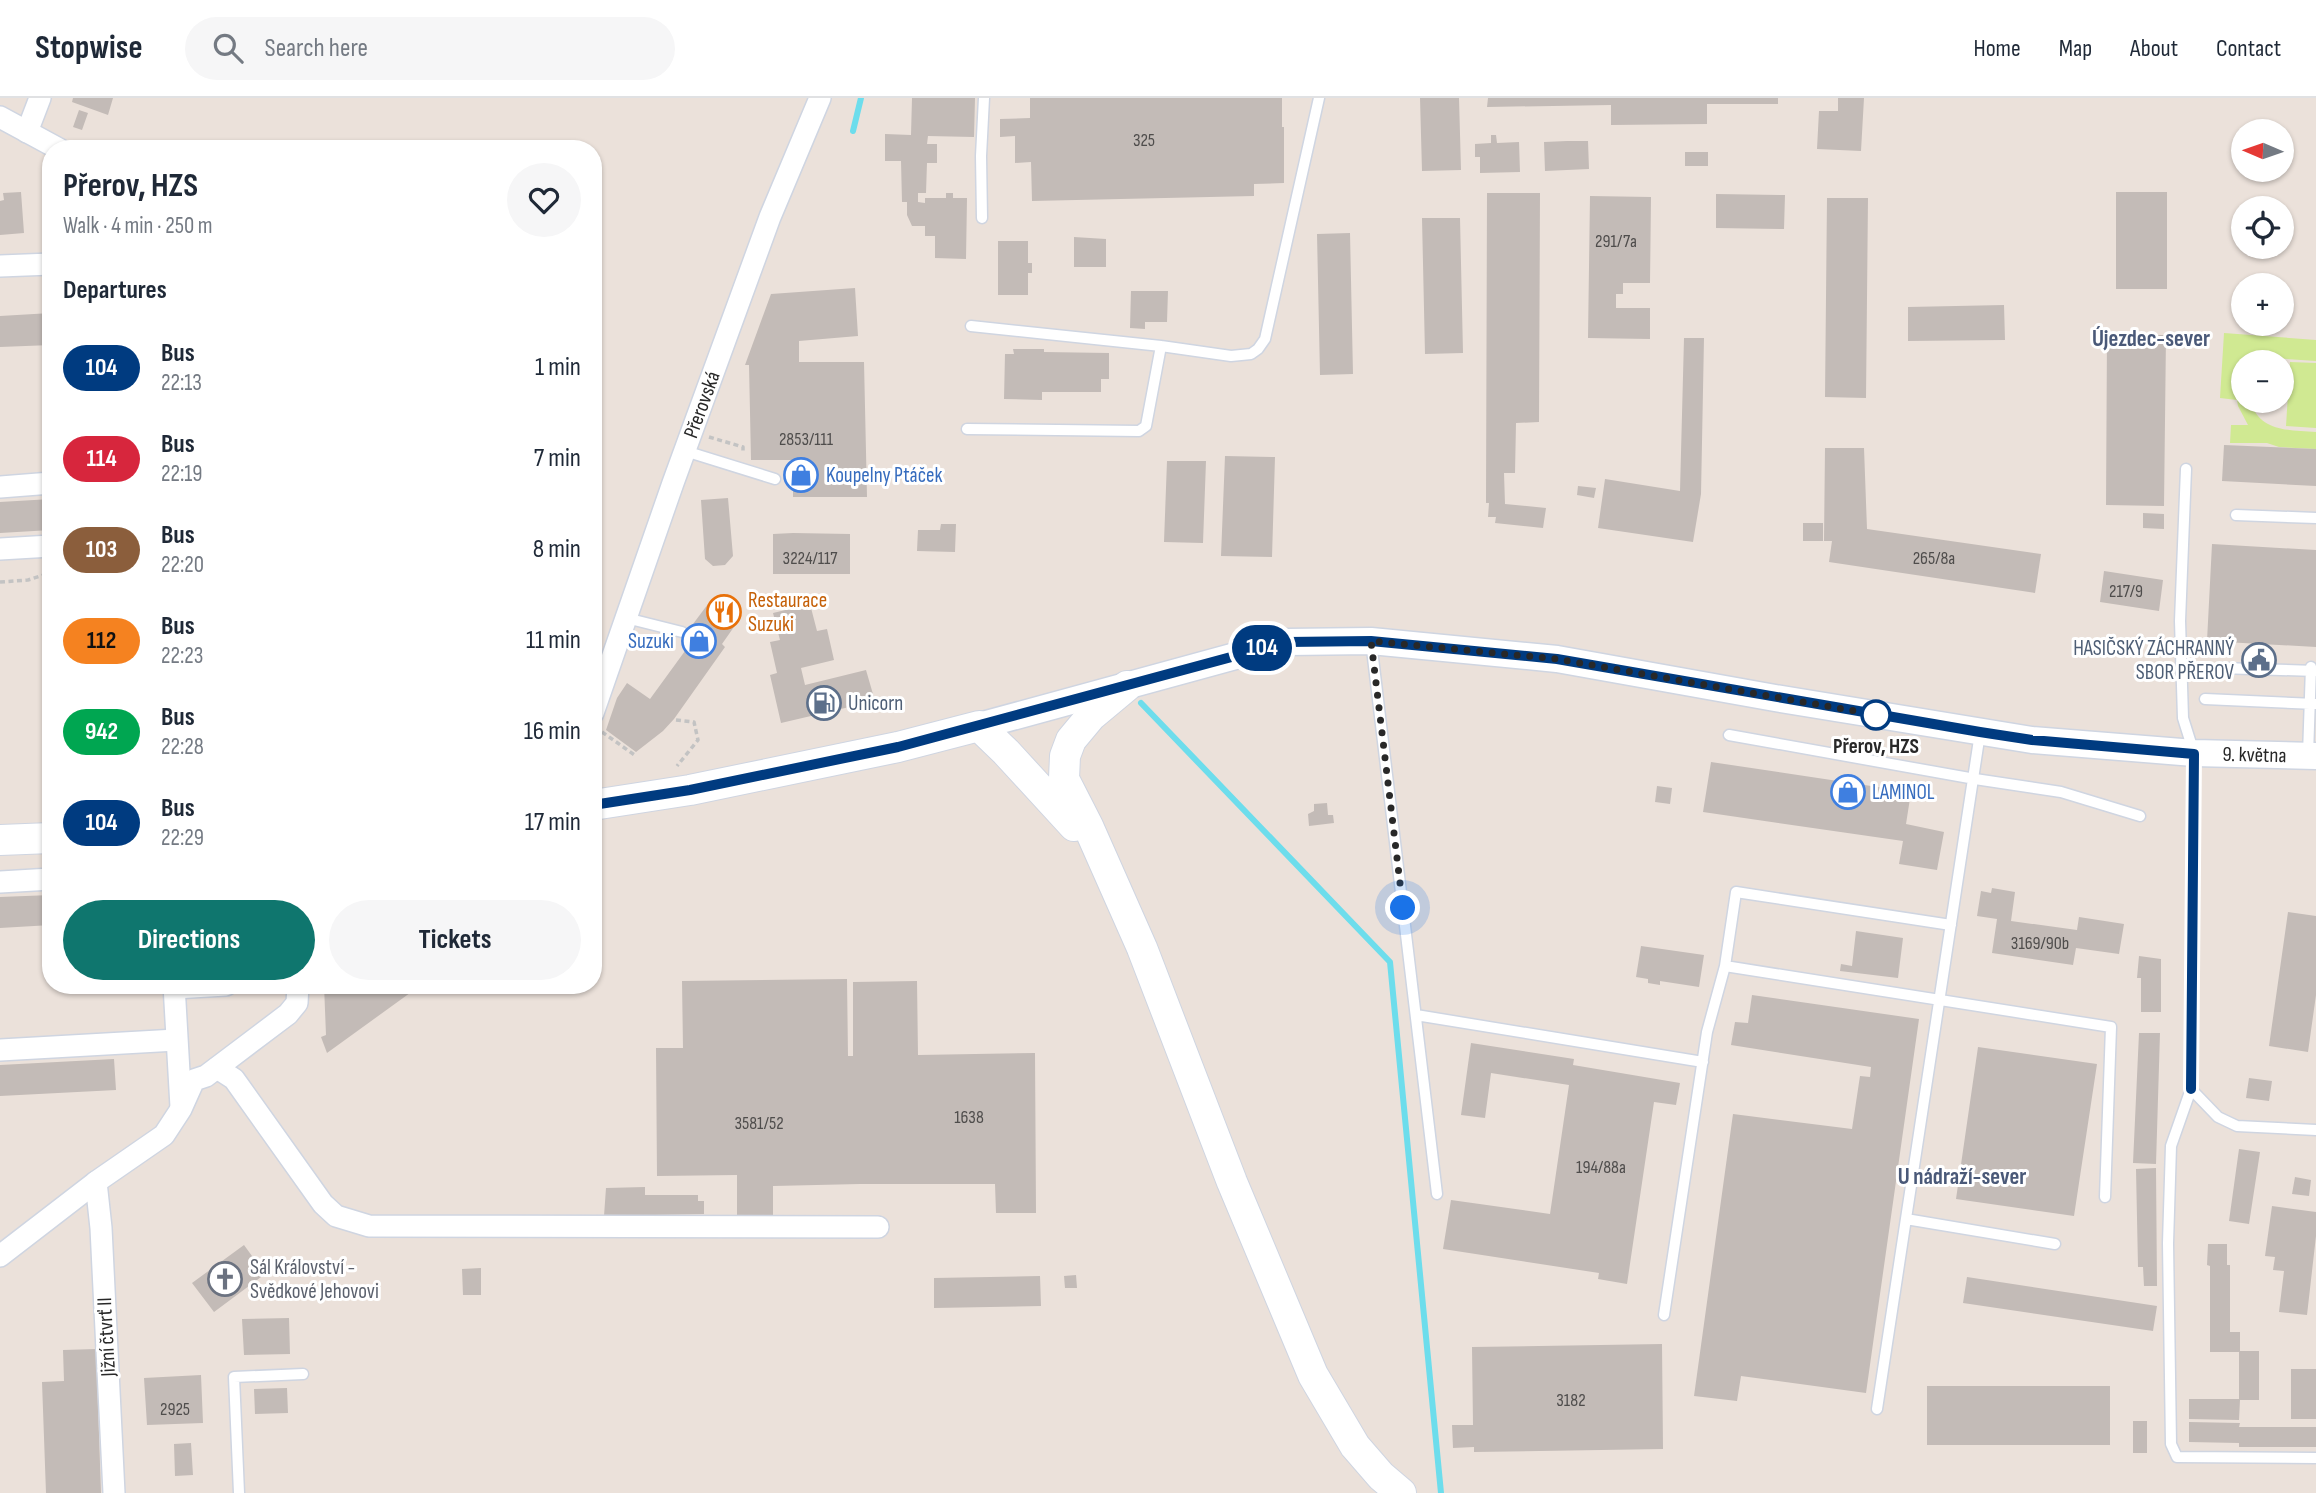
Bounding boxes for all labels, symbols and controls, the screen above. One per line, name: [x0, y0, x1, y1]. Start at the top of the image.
search box: [185, 17, 675, 80]
text: Stopwise: [35, 28, 143, 68]
icon: search: [209, 29, 247, 67]
text: Search here: [265, 33, 368, 64]
text: Home: [1973, 34, 2021, 63]
text: Map: [2059, 34, 2092, 63]
text: About: [2130, 34, 2178, 63]
text: Contact: [2216, 34, 2281, 63]
north arrow: [2231, 119, 2294, 182]
map controls: [2231, 119, 2294, 413]
house number: 325: [1133, 130, 1155, 151]
button: heart: [507, 163, 581, 237]
text: Přerov, HZS: [63, 166, 198, 206]
button: locate: [2231, 196, 2294, 259]
text: Walk · 4 min · 250 m: [63, 212, 213, 240]
house number: 291/7a: [1595, 231, 1637, 252]
button: +: [2231, 273, 2294, 336]
text: Departures: [63, 275, 167, 306]
district label: Újezdec-sever: [2092, 325, 2210, 353]
text: Bus: [161, 338, 195, 369]
button: −: [2231, 350, 2294, 413]
text: 1 min: [535, 352, 581, 383]
text: 104: [86, 353, 117, 382]
street label: Přerovská: [678, 368, 726, 441]
text: 22:13: [161, 369, 202, 397]
text: Bus: [161, 429, 195, 460]
house number: 2853/111: [779, 429, 834, 450]
text: 7 min: [534, 443, 581, 474]
text: 114: [86, 444, 117, 473]
shop icon: Koupelny Ptáček: [782, 456, 820, 494]
text: 22:19: [161, 460, 203, 488]
place label: Koupelny Ptáček: [826, 463, 943, 488]
text: Bus: [161, 520, 195, 551]
text: 8 min: [533, 534, 581, 565]
text: 103: [86, 535, 117, 564]
house number: 3224/117: [783, 548, 838, 569]
house number: 265/8a: [1913, 548, 1955, 569]
text: 22:20: [161, 551, 204, 579]
house number: 217/9: [2109, 581, 2143, 602]
place label: Restaurace Suzuki: [748, 588, 827, 637]
restaurant icon: Restaurace Suzuki: [705, 593, 743, 631]
text: Bus: [161, 611, 195, 642]
shop icon: Suzuki: [680, 622, 718, 660]
text: 11 min: [526, 625, 581, 656]
line badge: 104: [1222, 625, 1302, 671]
text: 112: [87, 626, 116, 655]
place label: Suzuki: [628, 629, 674, 654]
text: 104: [1246, 633, 1278, 662]
place label: HASIČSKÝ ZÁCHRANNÝ SBOR PŘEROV: [2073, 636, 2235, 685]
public building icon: HASIČSKÝ ZÁCHRANNÝ SBOR PŘEROV: [2240, 641, 2278, 679]
text: 22:23: [161, 642, 203, 670]
fuel station icon: Unicorn: [805, 684, 843, 722]
place label: Unicorn: [848, 691, 903, 716]
marker: Přerov, HZS: [1861, 700, 1891, 730]
text: Bus: [161, 702, 195, 733]
text: 16 min: [524, 716, 581, 747]
text: 942: [85, 717, 118, 746]
text: 22:28: [161, 733, 204, 761]
place label: Přerov, HZS: [1833, 734, 1919, 759]
street label: 9. května: [2222, 742, 2287, 768]
shop icon: LAMINOL: [1829, 773, 1867, 811]
place label: LAMINOL: [1872, 780, 1935, 805]
text: Bus: [161, 793, 195, 824]
text: 17 min: [525, 807, 581, 838]
text: 104: [86, 808, 117, 837]
text: 22:29: [161, 824, 204, 852]
your location: [1385, 890, 1420, 925]
button: Directions: [63, 900, 315, 980]
button: Tickets: [329, 900, 581, 980]
house number: 3169/90b: [2011, 933, 2069, 954]
house number: 1638: [954, 1107, 984, 1128]
house number: 3581/52: [734, 1113, 784, 1134]
house number: 194/88a: [1576, 1157, 1626, 1178]
district label: U nádraží-sever: [1898, 1163, 2026, 1191]
place label: Sál Království - Svědkové Jehovovi: [250, 1255, 379, 1304]
church icon: Sál Království - Svědkové Jehovovi: [206, 1260, 244, 1298]
street label: Jižní čtvrť II: [92, 1297, 121, 1378]
house number: 3182: [1556, 1390, 1586, 1411]
house number: 2925: [160, 1399, 190, 1420]

